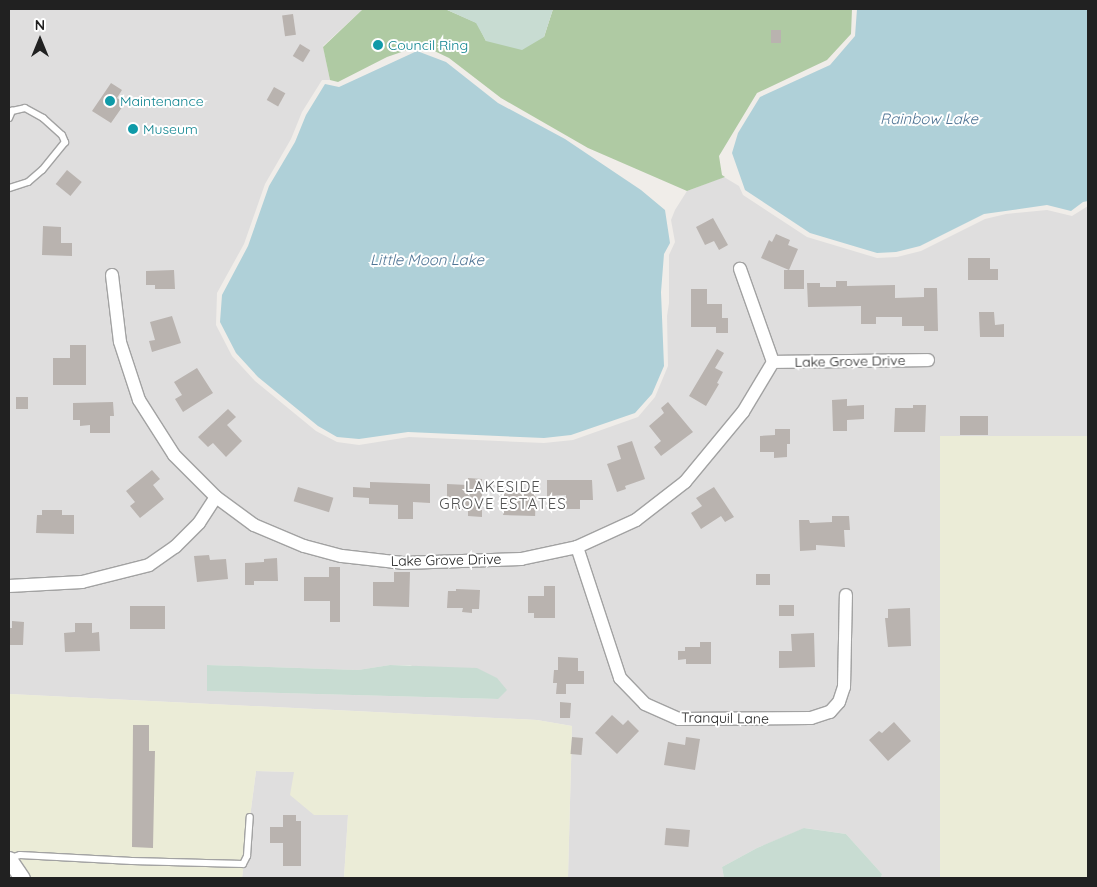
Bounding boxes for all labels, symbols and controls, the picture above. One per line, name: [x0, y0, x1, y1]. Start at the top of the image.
north arrow: [15, 15, 65, 65]
text: N: [35, 16, 45, 34]
place label: Council Ring: [388, 37, 468, 53]
marker: Council Ring: [372, 39, 384, 51]
place label: Maintenance: [120, 93, 204, 109]
marker: Maintenance: [104, 95, 116, 107]
water label: Rainbow Lake: [880, 110, 978, 128]
place label: Museum: [143, 121, 198, 137]
marker: Museum: [127, 123, 139, 135]
water label: Little Moon Lake: [370, 251, 484, 269]
street label: Lake Grove Drive: [794, 352, 906, 370]
district label: LAKESIDE GROVE ESTATES: [438, 477, 568, 512]
street label: Lake Grove Drive: [390, 551, 502, 569]
street label: Tranquil Lane: [681, 709, 769, 727]

